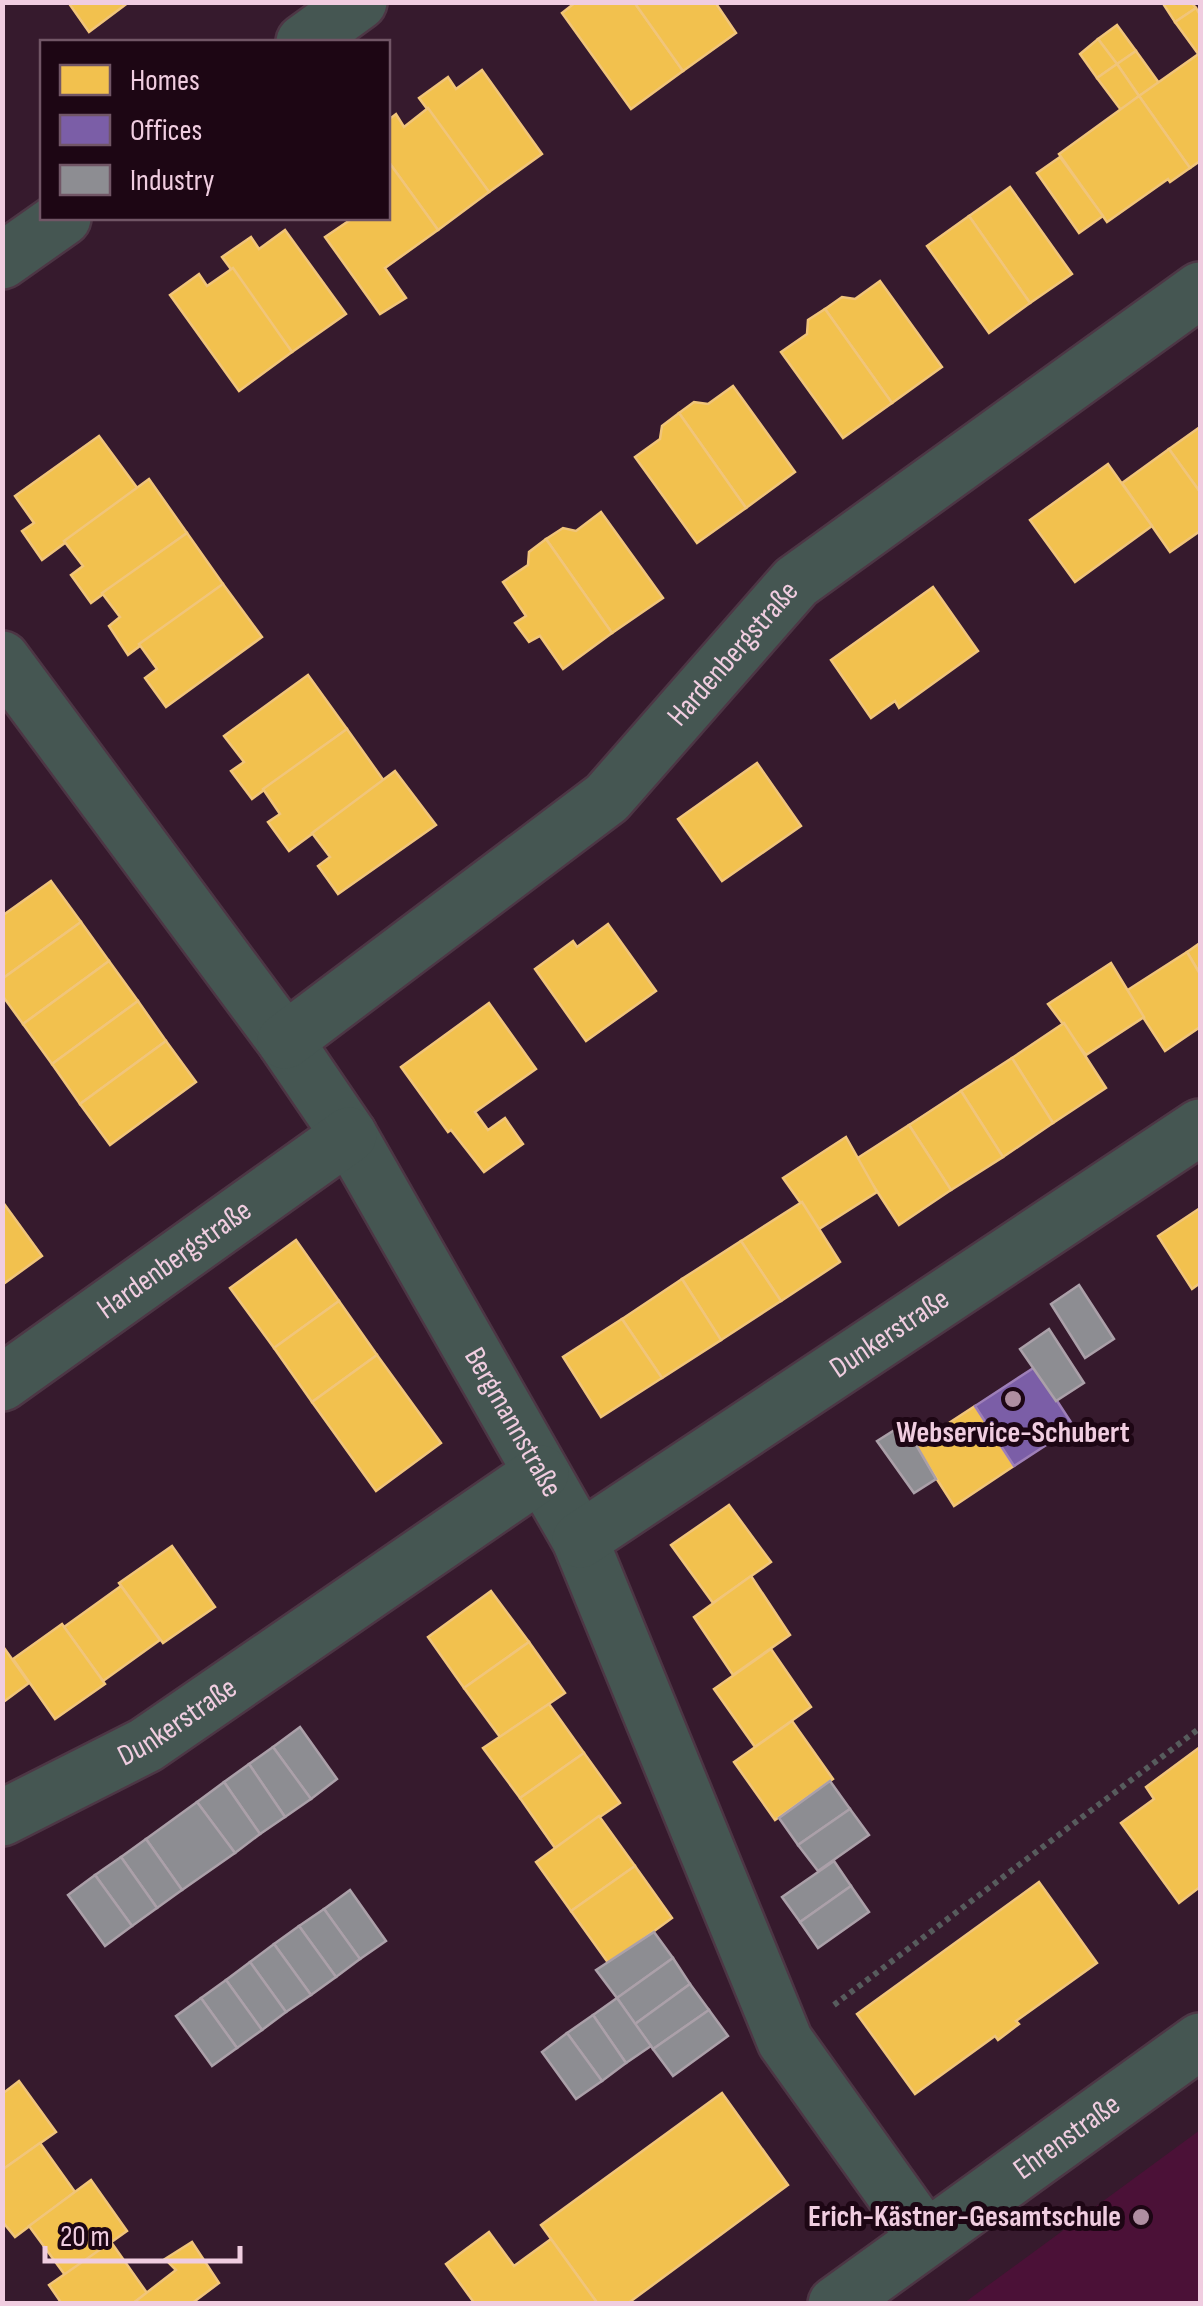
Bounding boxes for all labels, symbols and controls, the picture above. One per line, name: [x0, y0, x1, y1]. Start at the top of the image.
legend: [40, 40, 390, 220]
text: Homes: [130, 63, 200, 99]
text: Offices: [130, 113, 202, 149]
text: Industry: [130, 163, 215, 199]
street label: Hardenbergstraße: [660, 574, 806, 734]
street label: Hardenbergstraße: [90, 1192, 259, 1327]
street label: Dunkerstraße: [823, 1281, 956, 1386]
street label: Bergmannstraße: [456, 1341, 570, 1503]
marker: Webservice-Schubert: [1002, 1388, 1024, 1410]
place label: Webservice-Schubert: [896, 1415, 1130, 1451]
street label: Dunkerstraße: [112, 1670, 244, 1774]
street label: Ehrenstraße: [1007, 2087, 1127, 2188]
place label: Erich-Kästner-Gesamtschule: [808, 2199, 1121, 2235]
scale bar: [45, 2201, 240, 2263]
marker: Erich-Kästner-Gesamtschule: [1130, 2206, 1152, 2228]
text: 20 m: [60, 2219, 110, 2255]

